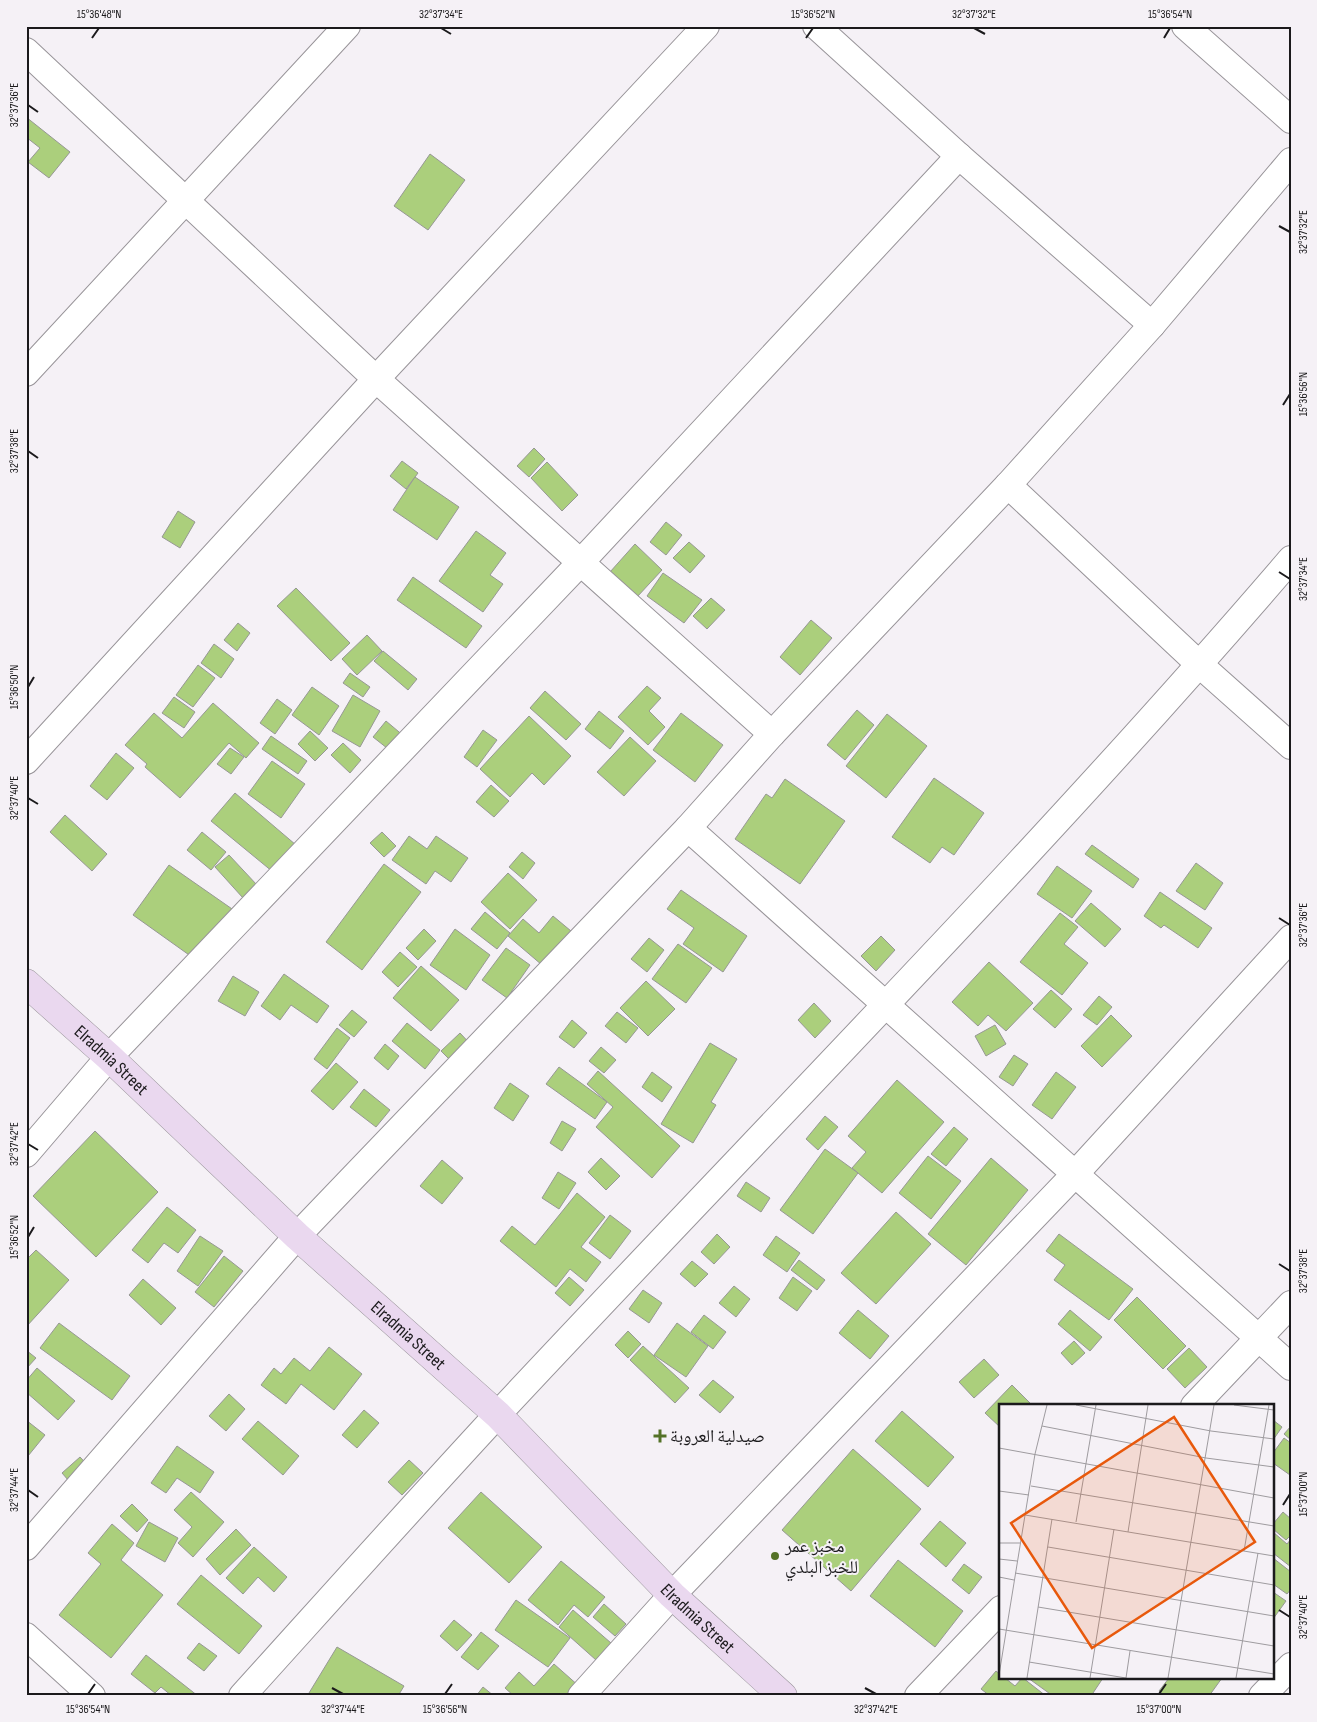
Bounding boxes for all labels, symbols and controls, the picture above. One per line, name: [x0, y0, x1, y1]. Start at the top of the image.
text: 15°36'48"N: [77, 7, 121, 22]
text: 32°37'34"E: [419, 7, 463, 22]
text: 15°36'52"N: [791, 7, 835, 22]
text: 32°37'32"E: [952, 7, 996, 22]
text: 15°36'54"N: [1148, 7, 1192, 22]
text: 32°37'36"E: [7, 83, 22, 127]
text: 32°37'32"E: [1296, 210, 1311, 254]
text: 15°36'56"N: [1296, 372, 1311, 416]
text: 32°37'38"E: [7, 429, 22, 473]
text: 32°37'34"E: [1296, 557, 1311, 601]
text: 15°36'50"N: [7, 665, 22, 709]
text: 32°37'40"E: [7, 776, 22, 820]
text: 32°37'36"E: [1296, 903, 1311, 947]
street label: Elradmia Street: [70, 1021, 153, 1100]
text: 32°37'42"E: [7, 1122, 22, 1166]
text: 15°36'52"N: [7, 1215, 22, 1259]
text: 32°37'38"E: [1296, 1249, 1311, 1293]
street label: Elradmia Street: [367, 1297, 450, 1374]
inset map: [999, 1404, 1274, 1680]
place label: صيدلية العروبة: [670, 1426, 765, 1447]
marker: صيدلية العروبة: [654, 1430, 666, 1442]
text: 32°37'44"E: [7, 1468, 22, 1512]
text: 15°37'00"N: [1296, 1472, 1311, 1516]
place label: مخبز عمر للخبز البلدي: [784, 1536, 858, 1581]
marker: مخبز عمر للخبز البلدي: [769, 1550, 781, 1562]
street label: Elradmia Street: [656, 1579, 739, 1658]
text: 32°37'40"E: [1296, 1595, 1311, 1639]
text: 15°36'54"N: [66, 1702, 110, 1717]
text: 32°37'44"E: [321, 1702, 365, 1717]
text: 15°36'56"N: [423, 1702, 467, 1717]
text: 32°37'42"E: [854, 1702, 898, 1717]
text: 15°37'00"N: [1137, 1702, 1181, 1717]

